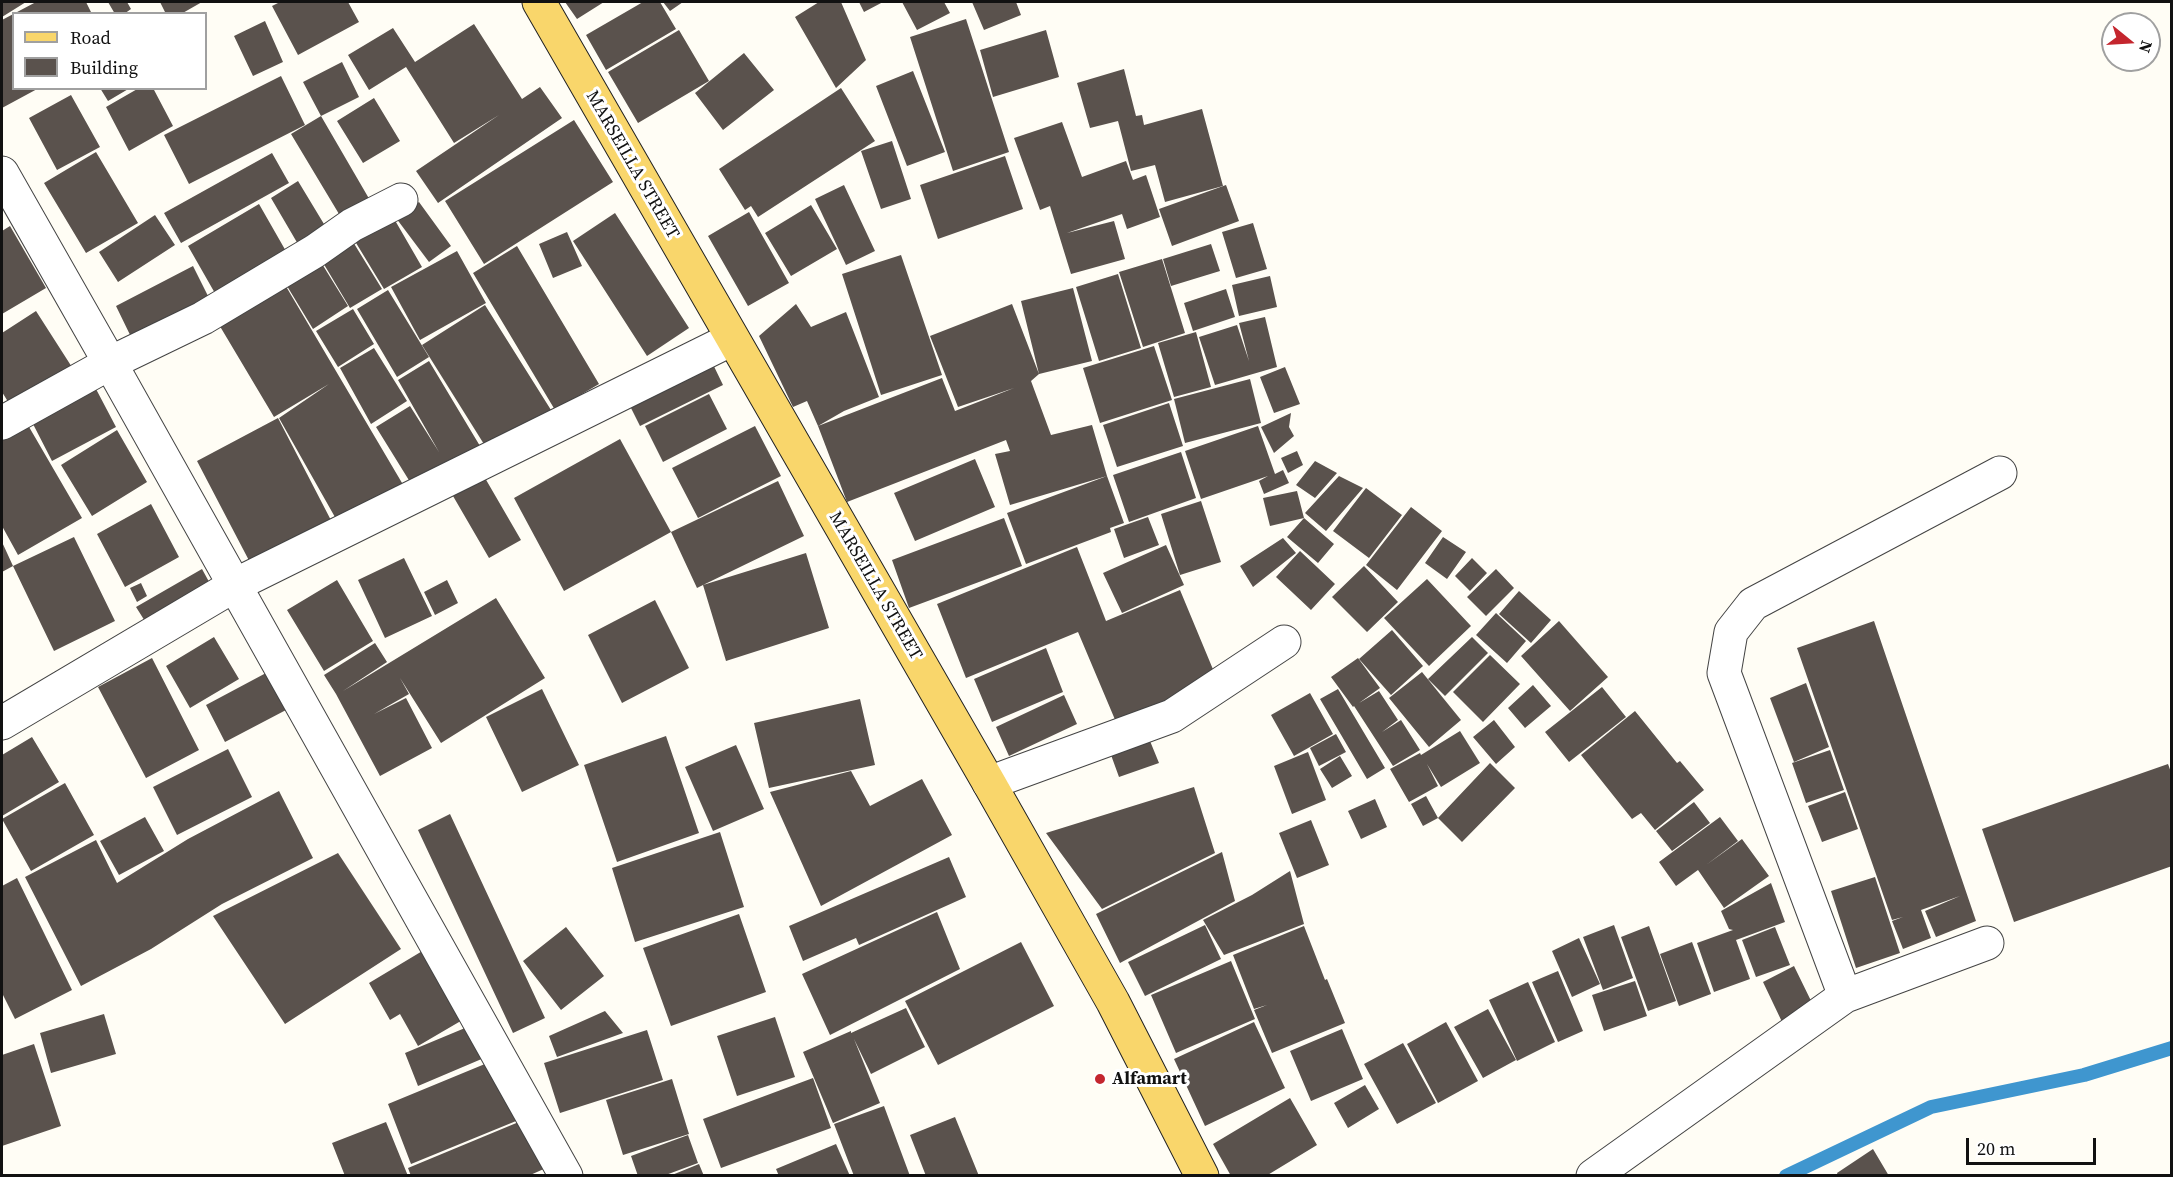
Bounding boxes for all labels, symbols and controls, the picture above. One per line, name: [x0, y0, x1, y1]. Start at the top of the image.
legend: [12, 12, 207, 90]
north arrow: [2101, 12, 2161, 72]
text: Road: [70, 25, 111, 50]
text: N: [2134, 38, 2158, 56]
text: Building: [70, 55, 138, 80]
street label: MARSEILLA STREET: [581, 87, 683, 243]
street label: MARSEILLA STREET: [824, 508, 926, 664]
place label: Alfamart: [1112, 1068, 1187, 1090]
marker: Alfamart: [1093, 1072, 1107, 1086]
scale bar: [1969, 1126, 2100, 1164]
text: 20 m: [1977, 1136, 2015, 1161]

